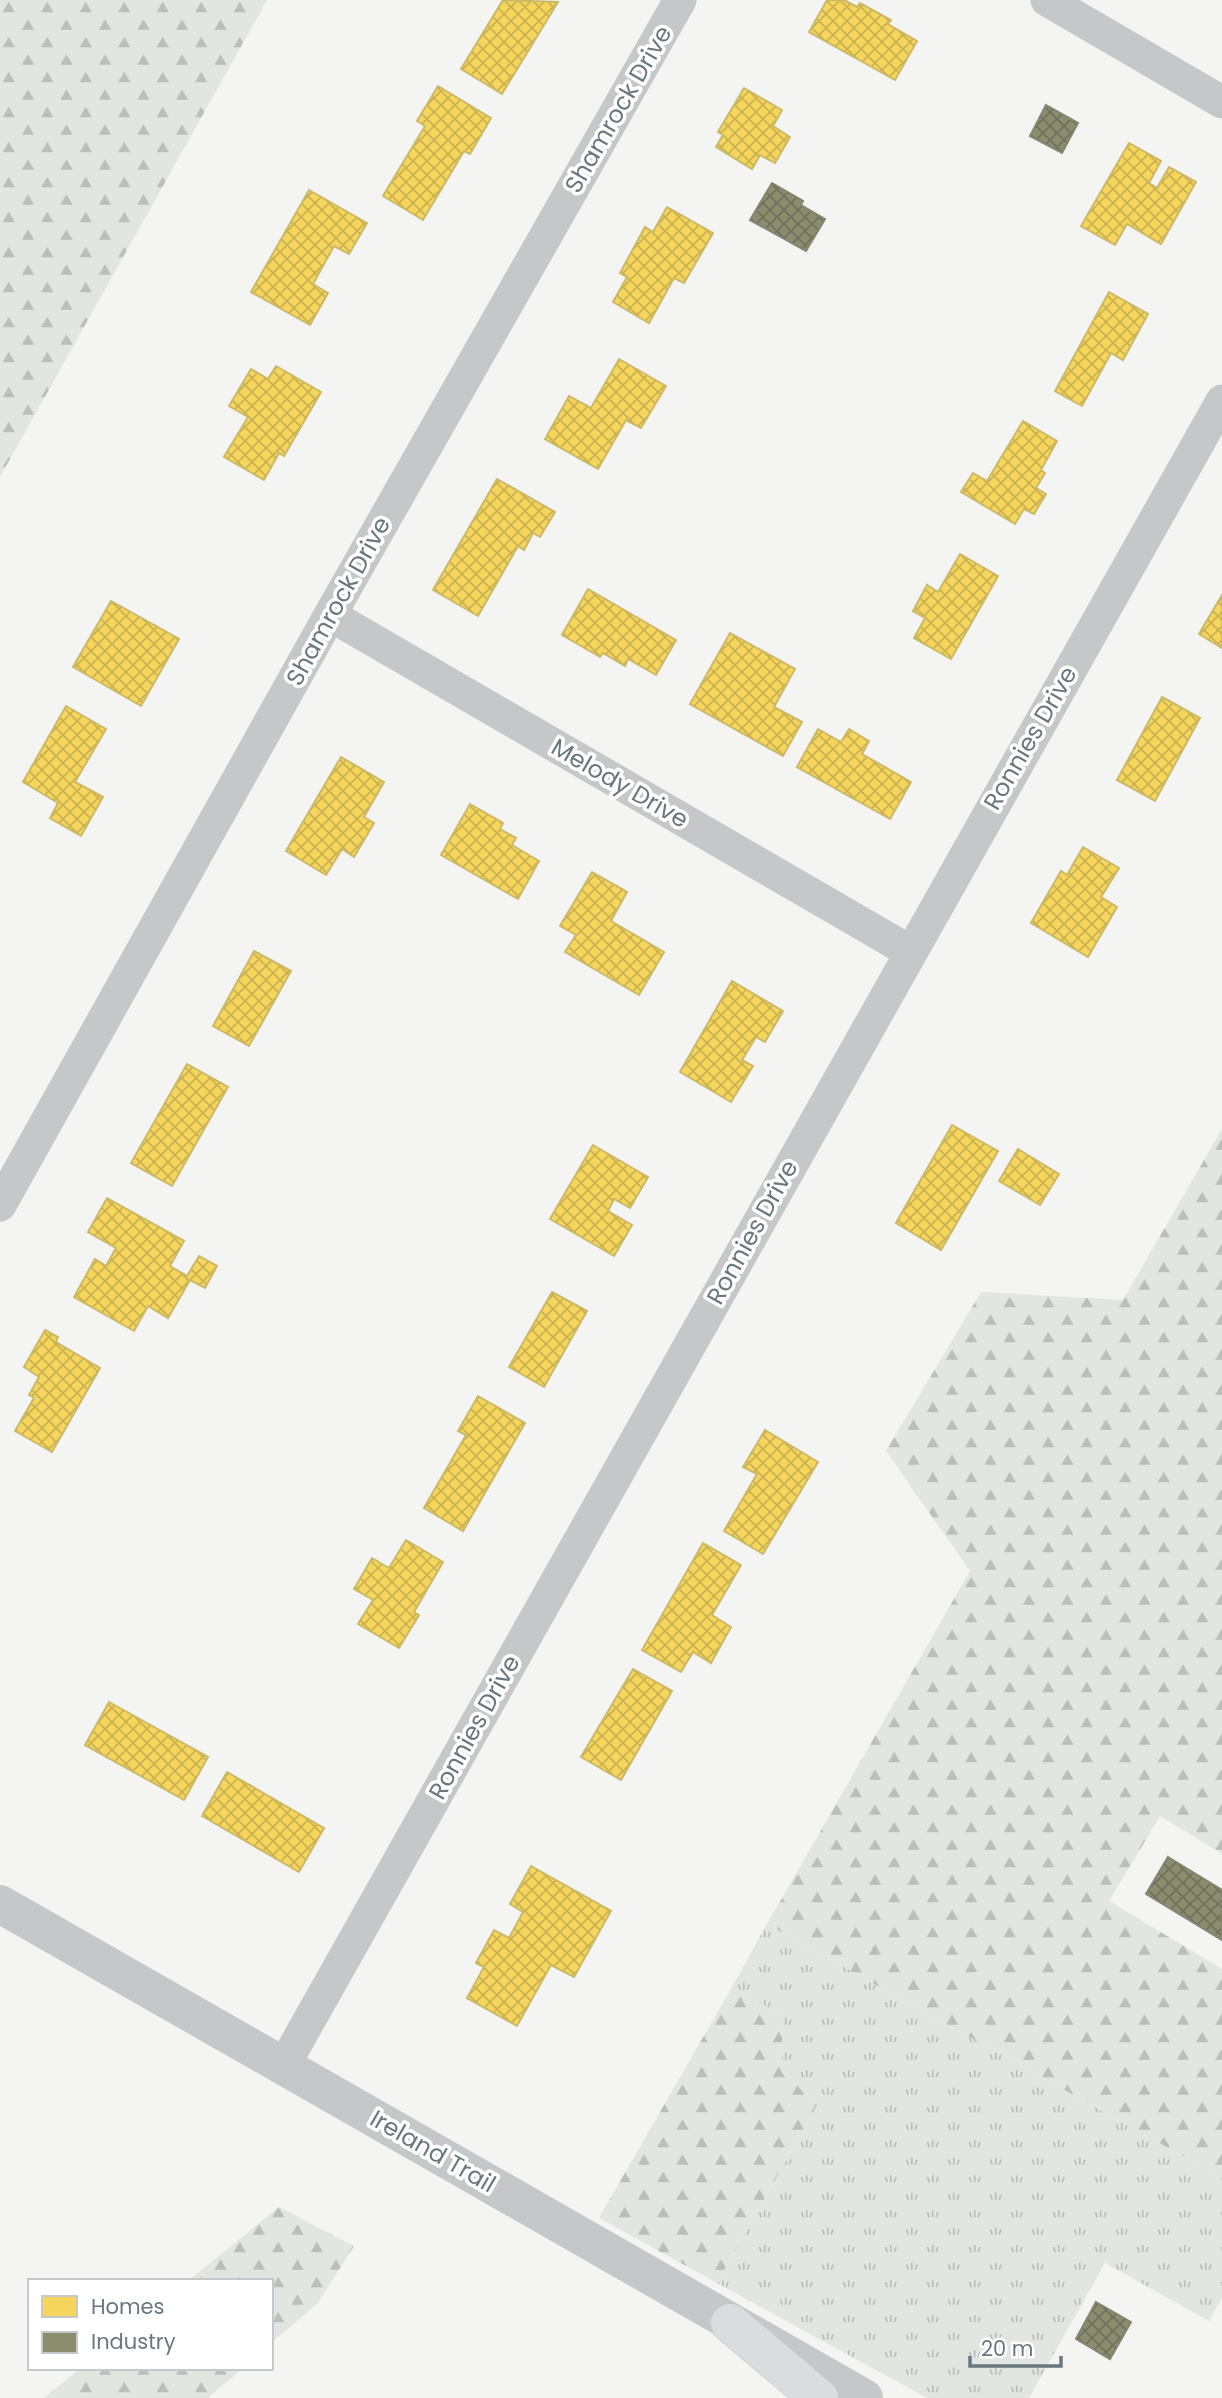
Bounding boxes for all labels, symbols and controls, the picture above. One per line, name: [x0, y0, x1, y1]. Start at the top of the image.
street label: Shamrock Drive: [557, 19, 679, 199]
street label: Shamrock Drive: [278, 511, 398, 691]
street label: Ronnies Drive: [976, 660, 1084, 816]
street label: Melody Drive: [545, 730, 695, 836]
street label: Ronnies Drive: [699, 1154, 805, 1310]
street label: Ronnies Drive: [421, 1649, 527, 1805]
street label: Ireland Trail: [364, 2102, 502, 2200]
legend: [28, 2279, 273, 2370]
text: Homes: [91, 2292, 165, 2321]
scale bar: [970, 2324, 1061, 2368]
text: Industry: [91, 2327, 176, 2356]
text: 20 m: [981, 2334, 1034, 2363]

